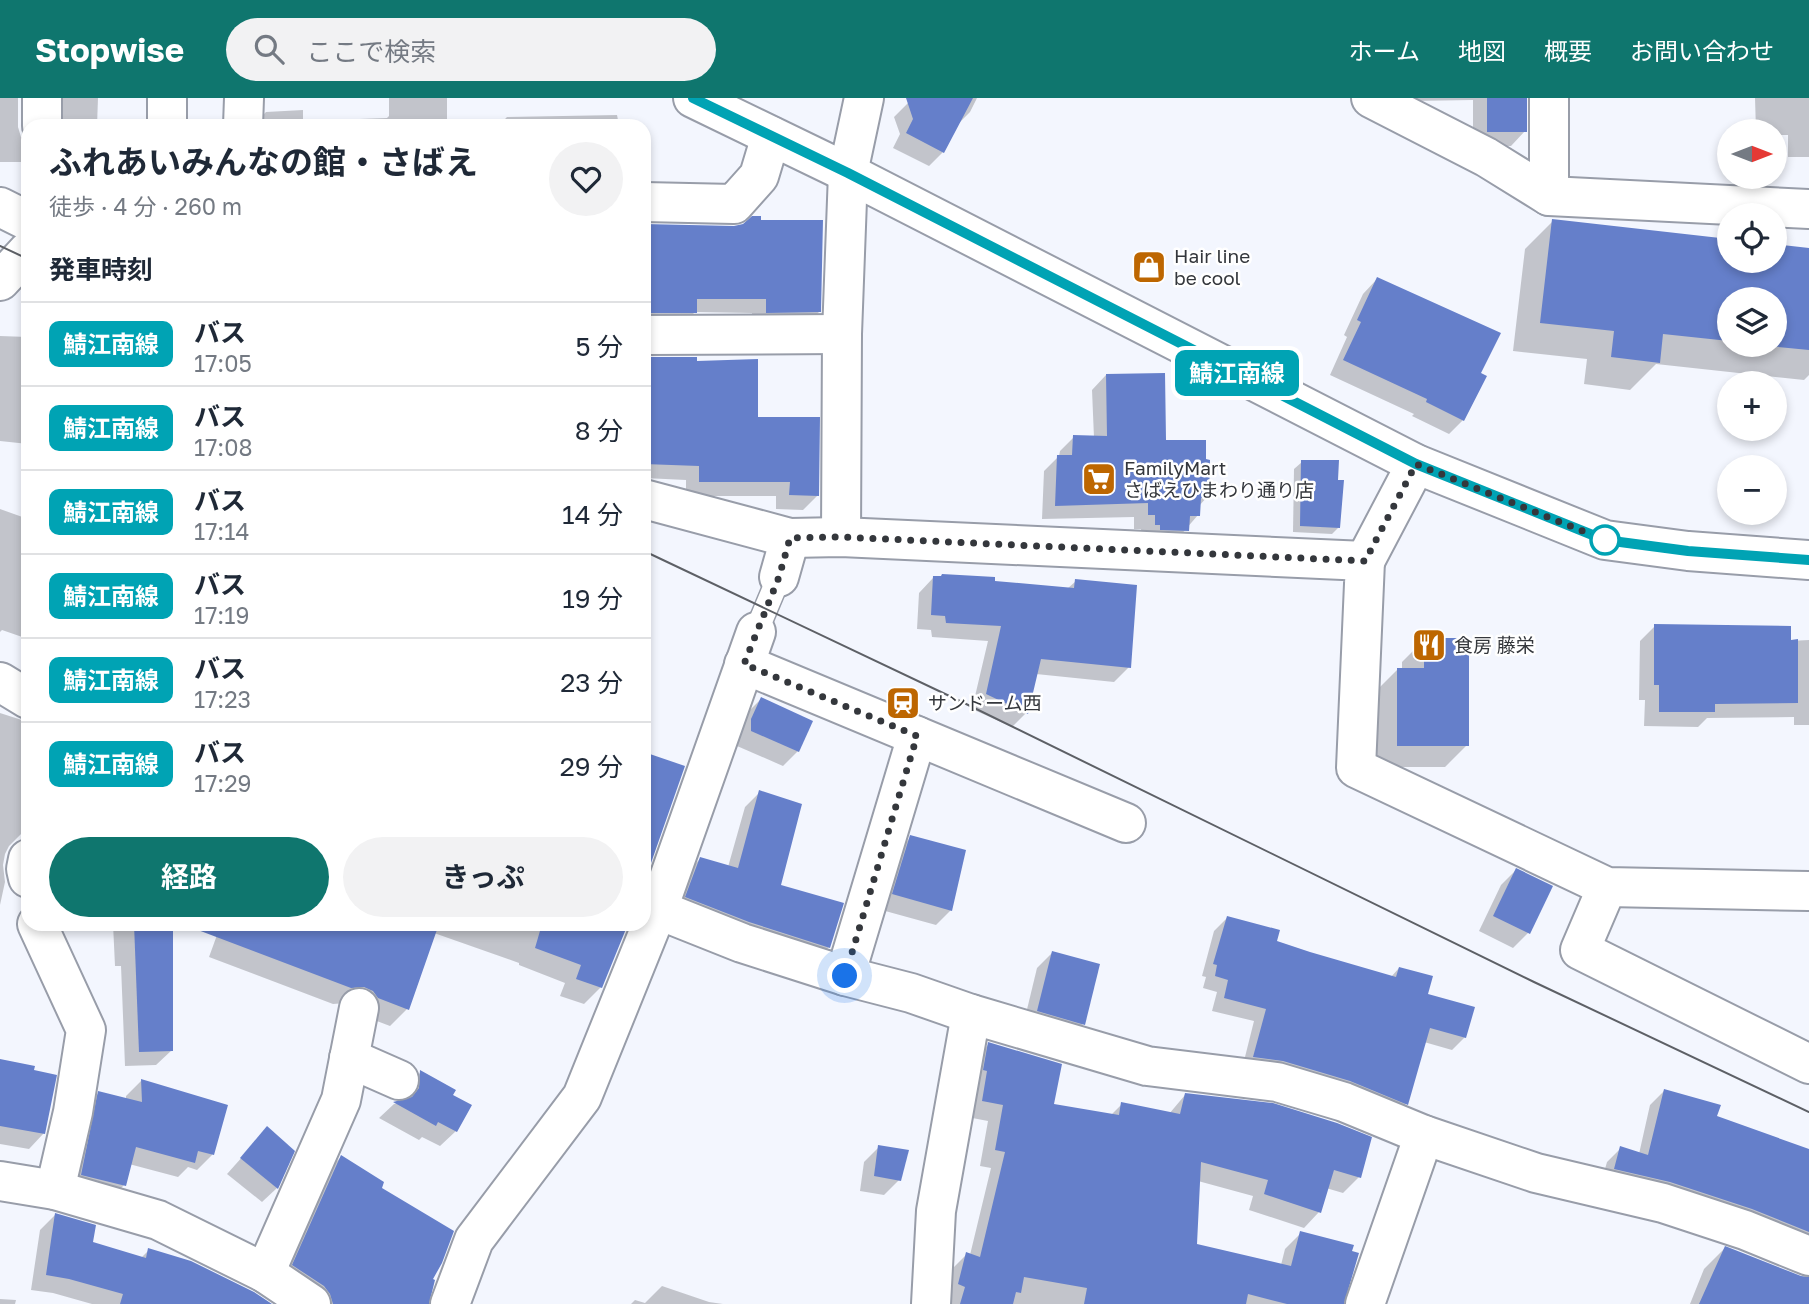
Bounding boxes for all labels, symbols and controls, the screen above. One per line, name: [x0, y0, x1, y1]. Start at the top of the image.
search box: [226, 18, 716, 81]
text: Stopwise: [35, 30, 184, 69]
icon: search: [250, 30, 288, 68]
text: ここで検索: [306, 36, 436, 67]
text: ホーム: [1349, 36, 1420, 65]
text: 地図: [1458, 36, 1506, 65]
text: 概要: [1544, 36, 1592, 65]
text: お問い合わせ: [1630, 36, 1774, 65]
north arrow: [1717, 119, 1787, 189]
map controls: [1717, 119, 1787, 525]
text: ふれあいみんなの館・さばえ: [49, 142, 478, 181]
button: heart: [549, 142, 623, 216]
text: 徒歩 · 4 分 · 260 m: [49, 192, 242, 220]
button: locate: [1717, 203, 1787, 273]
place label: Hair line be cool: [1174, 244, 1250, 289]
shop icon: Hair line be cool: [1130, 248, 1168, 286]
text: 発車時刻: [49, 254, 153, 285]
button: layers: [1717, 287, 1787, 357]
text: バス: [194, 317, 246, 348]
text: 鯖江南線: [63, 329, 159, 358]
text: 5 分: [575, 331, 623, 362]
text: 17:05: [194, 349, 252, 377]
line badge: 鯖江南線: [1188, 350, 1286, 396]
text: 鯖江南線: [1189, 358, 1285, 387]
button: +: [1717, 371, 1787, 441]
text: バス: [194, 401, 246, 432]
text: 鯖江南線: [63, 413, 159, 442]
text: 8 分: [575, 415, 623, 446]
text: 17:08: [194, 433, 253, 461]
button: −: [1717, 455, 1787, 525]
place label: FamilyMart さばえひまわり通り店: [1124, 456, 1314, 501]
supermarket icon: FamilyMart さばえひまわり通り店: [1080, 460, 1118, 498]
text: バス: [194, 485, 246, 516]
text: 鯖江南線: [63, 497, 159, 526]
text: 14 分: [562, 499, 623, 530]
text: 17:14: [194, 517, 249, 545]
unlabelled marker: [1590, 525, 1620, 555]
text: バス: [194, 569, 246, 600]
text: 鯖江南線: [63, 581, 159, 610]
text: 19 分: [562, 583, 623, 614]
text: 17:19: [194, 601, 249, 629]
restaurant icon: 食房 藤栄: [1410, 626, 1448, 664]
place label: 食房 藤栄: [1454, 633, 1535, 656]
text: バス: [194, 653, 246, 684]
text: 鯖江南線: [63, 665, 159, 694]
text: 23 分: [560, 667, 623, 698]
station icon: サンドーム西: [884, 684, 922, 722]
text: 17:23: [194, 685, 251, 713]
place label: サンドーム西: [928, 691, 1041, 714]
text: バス: [194, 737, 246, 768]
text: 鯖江南線: [63, 749, 159, 778]
text: 29 分: [560, 751, 623, 782]
text: 17:29: [194, 769, 252, 797]
button: 経路: [49, 837, 329, 917]
button: きっぷ: [343, 837, 623, 917]
your location: [827, 958, 862, 993]

